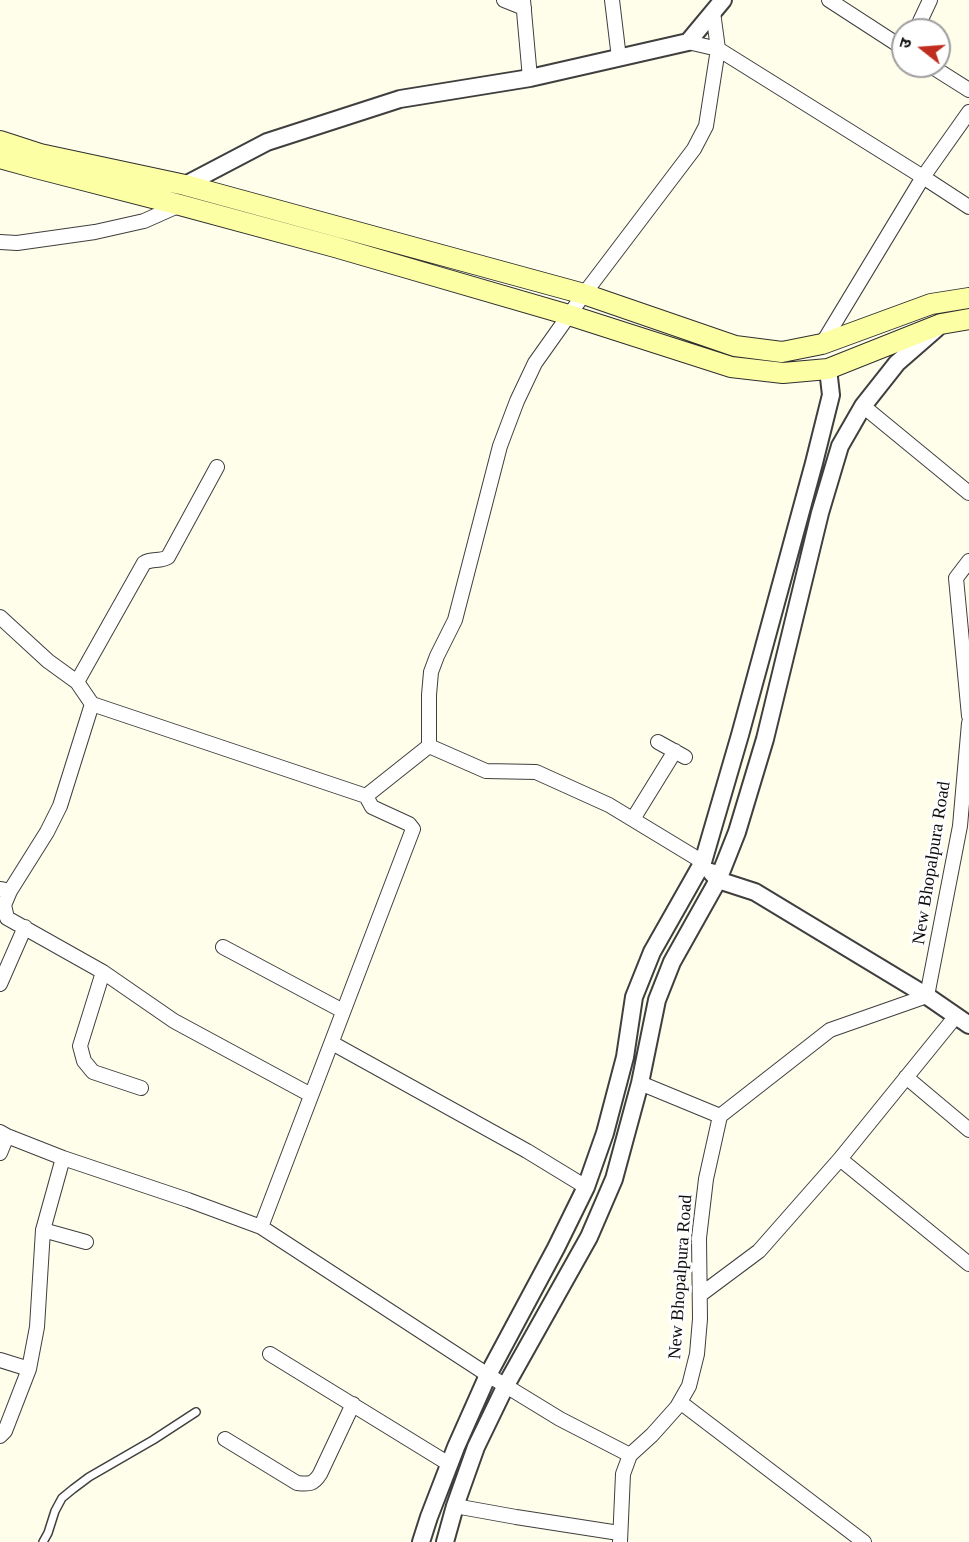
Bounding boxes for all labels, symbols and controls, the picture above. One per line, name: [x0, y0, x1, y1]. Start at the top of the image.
north arrow: [891, 18, 951, 78]
text: उ: [896, 36, 915, 50]
street label: New Bhopalpura Road: [908, 780, 956, 946]
street label: New Bhopalpura Road: [664, 1194, 698, 1360]

